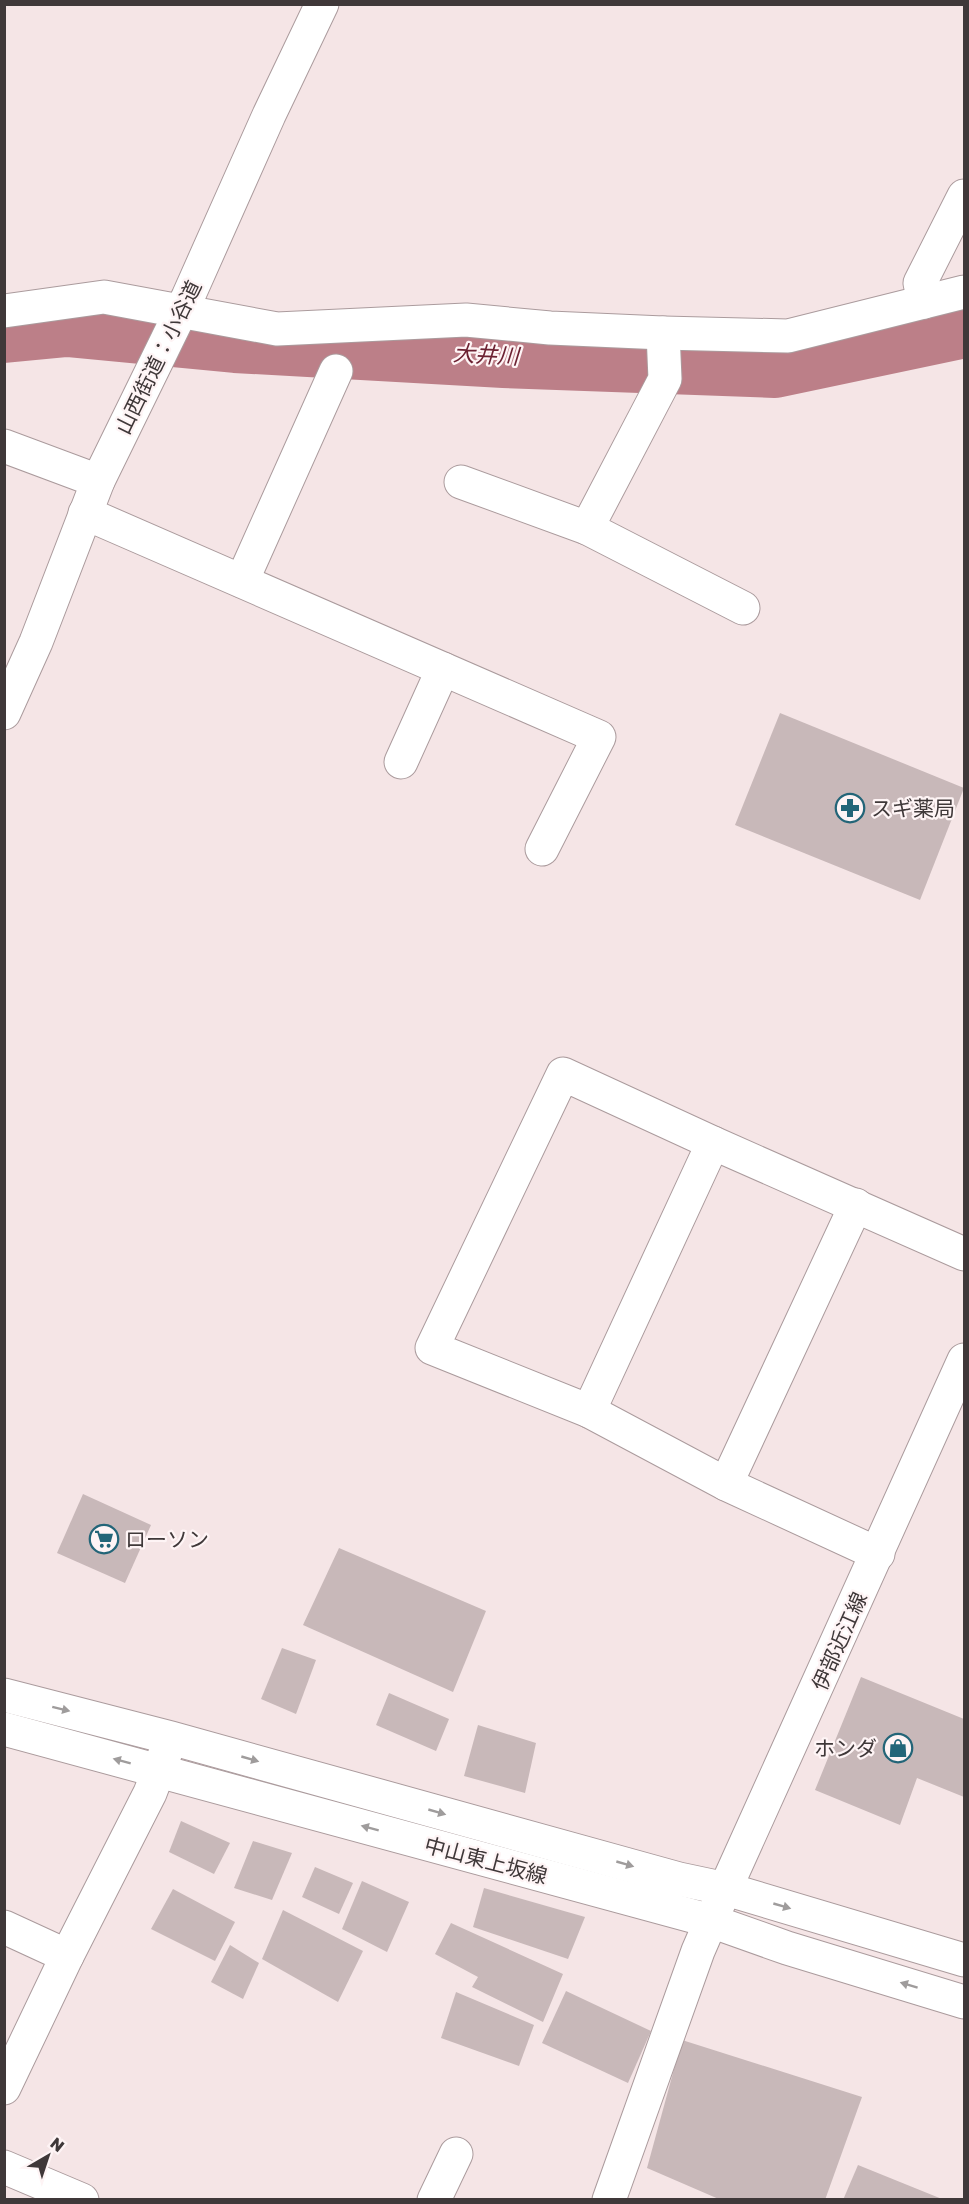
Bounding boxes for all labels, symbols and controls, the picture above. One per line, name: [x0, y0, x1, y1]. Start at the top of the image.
street label: 山西街道：小谷道: [109, 276, 207, 438]
water label: 大井川: [452, 339, 522, 369]
pharmacy icon: スギ薬局: [834, 792, 866, 824]
place label: スギ薬局: [871, 795, 955, 821]
supermarket icon: ローソン: [88, 1523, 120, 1555]
place label: ローソン: [125, 1526, 209, 1552]
street label: 伊部近江線: [806, 1588, 872, 1694]
one-way arrow: [52, 1705, 70, 1715]
shop icon: ホンダ: [882, 1732, 914, 1764]
place label: ホンダ: [814, 1735, 877, 1761]
one-way arrow: [112, 1755, 131, 1765]
one-way arrow: [241, 1755, 259, 1765]
one-way arrow: [429, 1808, 447, 1817]
one-way arrow: [361, 1823, 380, 1833]
street label: 中山東上坂線: [422, 1831, 550, 1889]
one-way arrow: [616, 1860, 634, 1869]
one-way arrow: [773, 1902, 791, 1911]
one-way arrow: [900, 1980, 918, 1989]
north arrow: [18, 2126, 78, 2186]
text: N: [46, 2133, 68, 2156]

